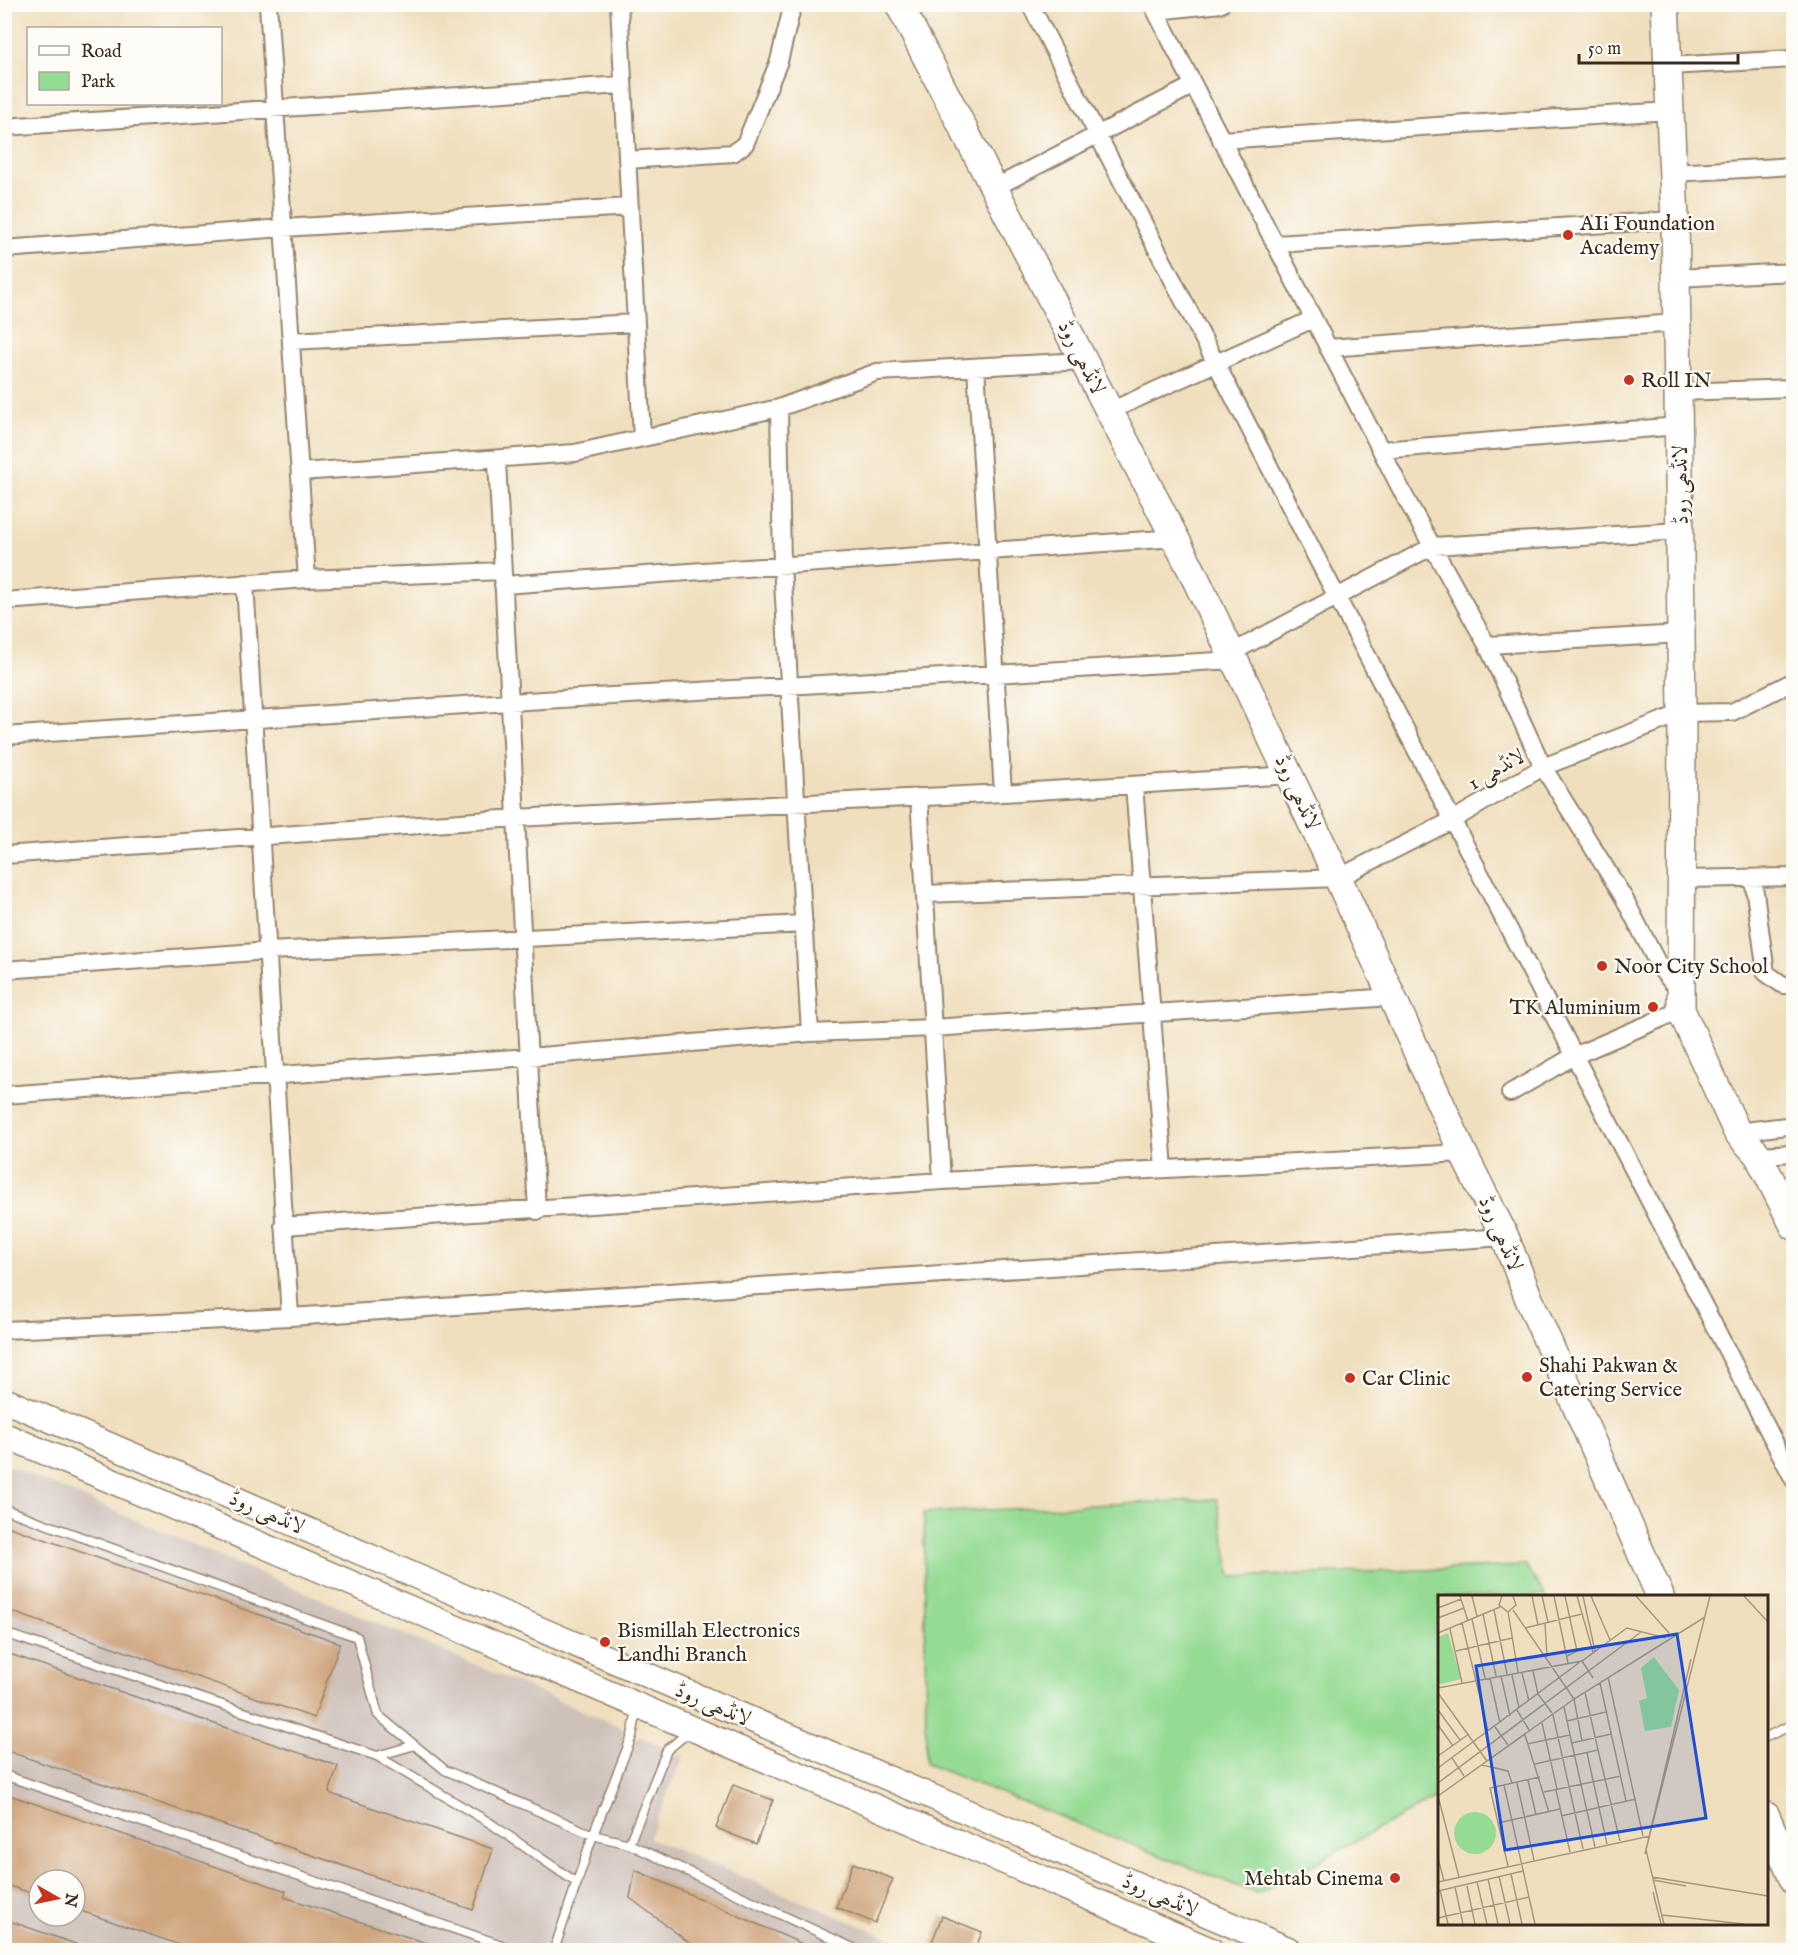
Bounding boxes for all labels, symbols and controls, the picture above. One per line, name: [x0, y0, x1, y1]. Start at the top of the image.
legend: [27, 27, 222, 105]
scale bar: [1579, 27, 1738, 65]
text: 50 m: [1588, 38, 1621, 61]
text: Road: [81, 41, 122, 64]
text: Park: [81, 71, 116, 94]
place label: AIi Foundation Academy: [1579, 211, 1715, 262]
marker: AIi Foundation Academy: [1561, 228, 1575, 242]
street label: لانڈھی روڈ: [1051, 316, 1111, 399]
place label: Roll IN: [1641, 368, 1711, 395]
marker: Roll IN: [1622, 373, 1636, 387]
street label: لانڈھی روڈ: [1667, 445, 1696, 525]
street label: لانڈھی 1: [1463, 743, 1530, 797]
street label: لانڈھی روڈ: [1268, 751, 1326, 834]
place label: Noor City School: [1614, 954, 1768, 981]
marker: Noor City School: [1595, 959, 1609, 973]
place label: TK Aluminium: [1510, 995, 1641, 1022]
marker: TK Aluminium: [1646, 1000, 1660, 1014]
street label: لانڈھی روڈ: [1471, 1192, 1528, 1276]
place label: Shahi Pakwan & Catering Service: [1539, 1353, 1682, 1404]
place label: Car Clinic: [1362, 1366, 1451, 1393]
marker: Shahi Pakwan & Catering Service: [1520, 1370, 1534, 1384]
marker: Car Clinic: [1343, 1371, 1357, 1385]
street label: لانڈھی روڈ: [224, 1485, 308, 1541]
inset map: [1438, 1595, 1768, 1925]
place label: Bismillah Electronics Landhi Branch: [617, 1618, 800, 1669]
marker: Bismillah Electronics Landhi Branch: [598, 1635, 612, 1649]
street label: لانڈھی روڈ: [670, 1677, 754, 1733]
place label: Mehtab Cinema: [1244, 1866, 1384, 1893]
north arrow: [27, 1868, 87, 1928]
street label: لانڈھی روڈ: [1117, 1868, 1201, 1924]
marker: Mehtab Cinema: [1388, 1871, 1402, 1885]
text: N: [59, 1891, 81, 1909]

